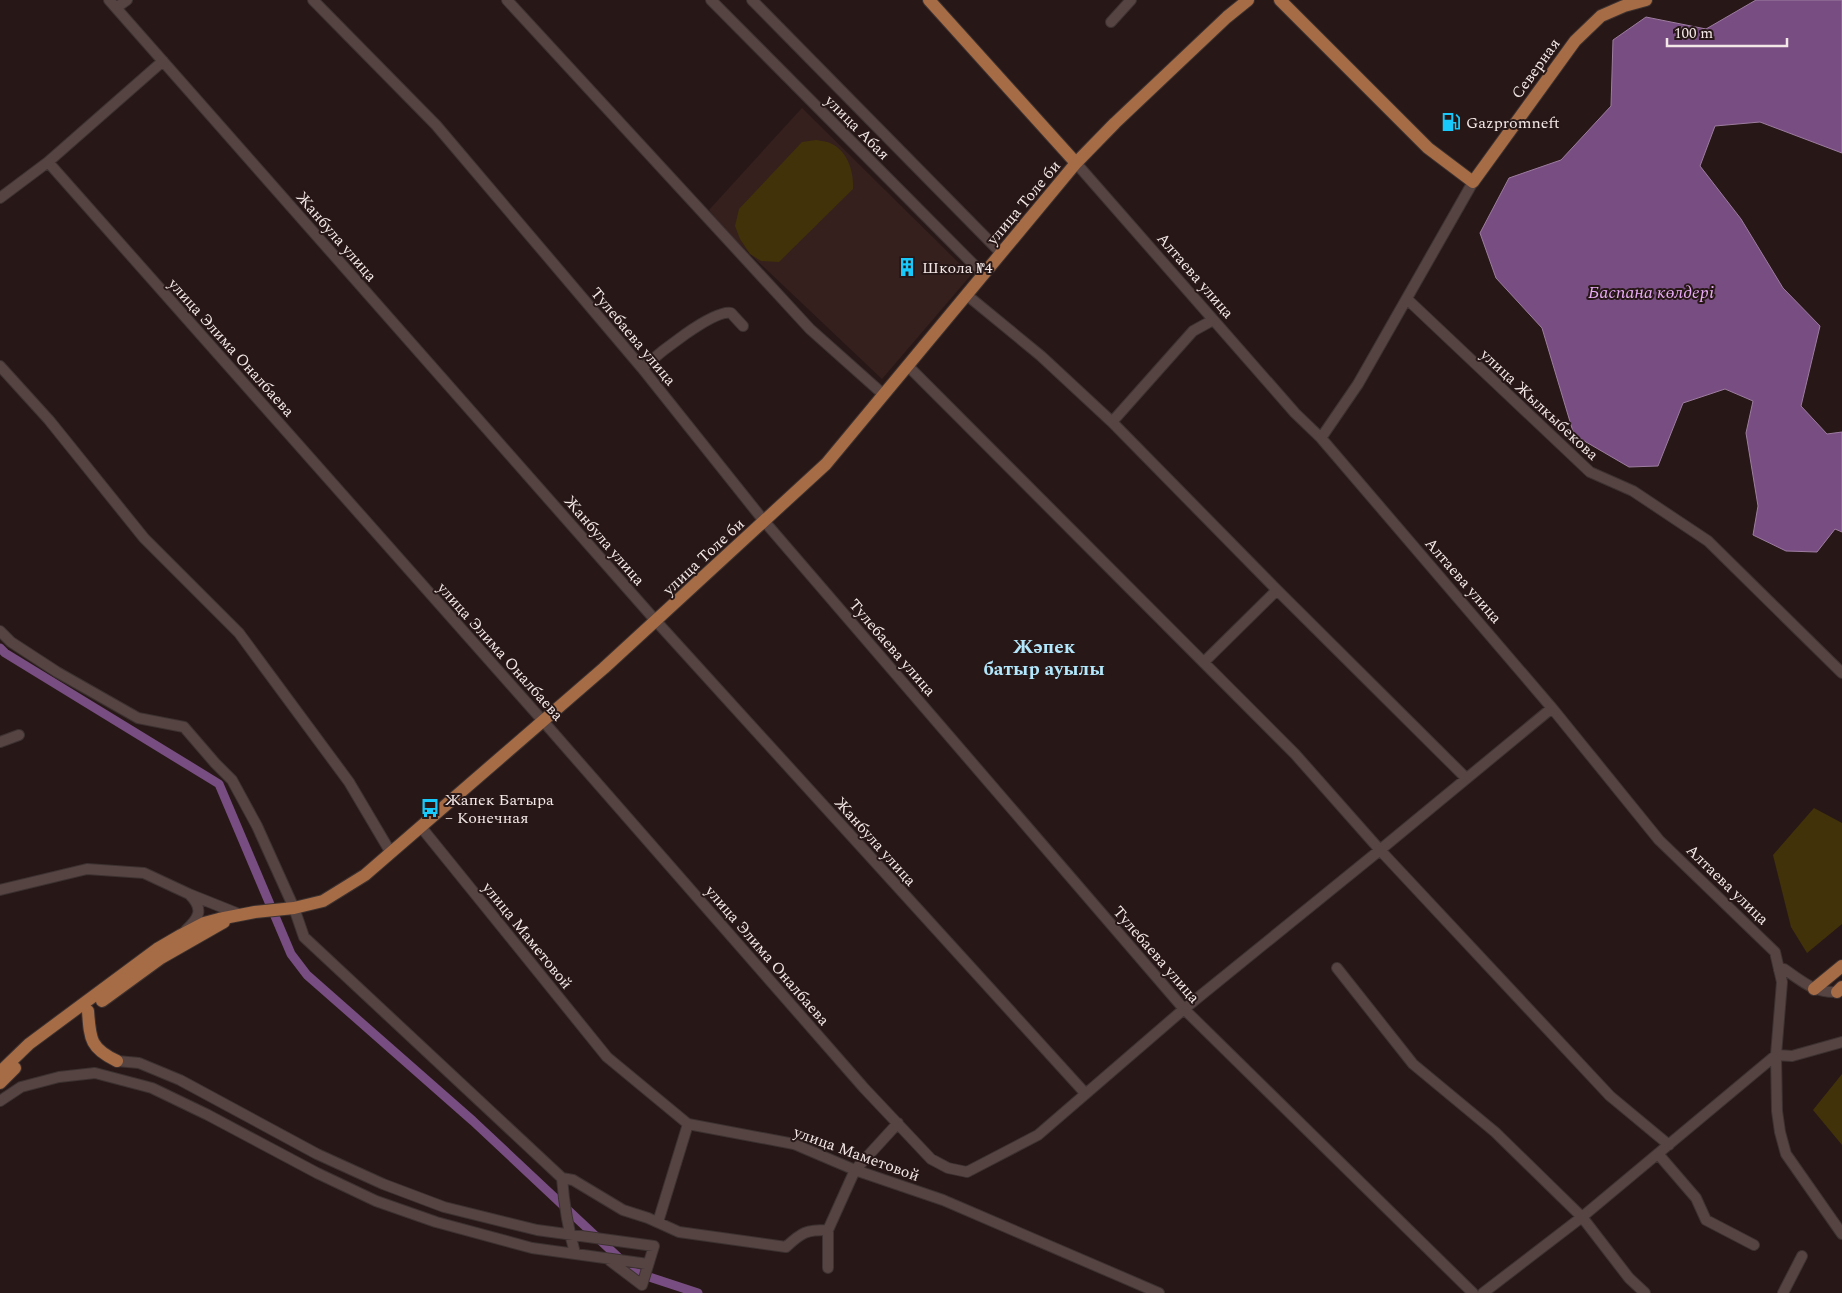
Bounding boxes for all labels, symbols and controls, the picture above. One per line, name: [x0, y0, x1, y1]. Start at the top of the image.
scale bar: [1667, 15, 1787, 47]
text: 100 m: [1674, 22, 1713, 45]
street label: Северная: [1506, 33, 1566, 104]
street label: улица Абая: [818, 89, 895, 166]
fuel station icon: Gazpromneft: [1440, 111, 1462, 133]
place label: Gazpromneft: [1466, 111, 1560, 135]
street label: улица Толе би: [980, 155, 1066, 251]
street label: Жанбула улица: [290, 186, 382, 287]
street label: Алтаева улица: [1151, 227, 1240, 324]
building icon: Школа №4: [896, 256, 918, 278]
place label: Школа №4: [922, 256, 993, 280]
street label: улица Элима Оналбаева: [162, 272, 300, 423]
water label: Баспана көлдері: [1588, 279, 1714, 306]
street label: Тулебаева улица: [585, 282, 682, 391]
street label: улица Жылкыбекова: [1474, 343, 1604, 466]
street label: Жанбула улица: [558, 490, 650, 591]
street label: улица Толе би: [657, 512, 750, 602]
street label: Алтаева улица: [1419, 532, 1508, 629]
street label: улица Элима Оналбаева: [431, 576, 569, 727]
street label: Тулебаева улица: [843, 594, 942, 702]
district label: Жәпек батыр ауылы: [983, 633, 1105, 684]
place label: Жапек Батыра – Конечная: [445, 788, 554, 830]
street label: Жанбула улица: [829, 792, 922, 892]
bus stop icon: Жапек Батыра – Конечная: [419, 797, 441, 819]
street label: Алтаева улица: [1680, 839, 1774, 931]
street label: улица Маметовой: [476, 876, 578, 995]
street label: улица Элима Оналбаева: [699, 879, 835, 1031]
street label: Тулебаева улица: [1107, 901, 1206, 1009]
street label: улица Маметовой: [790, 1120, 923, 1188]

